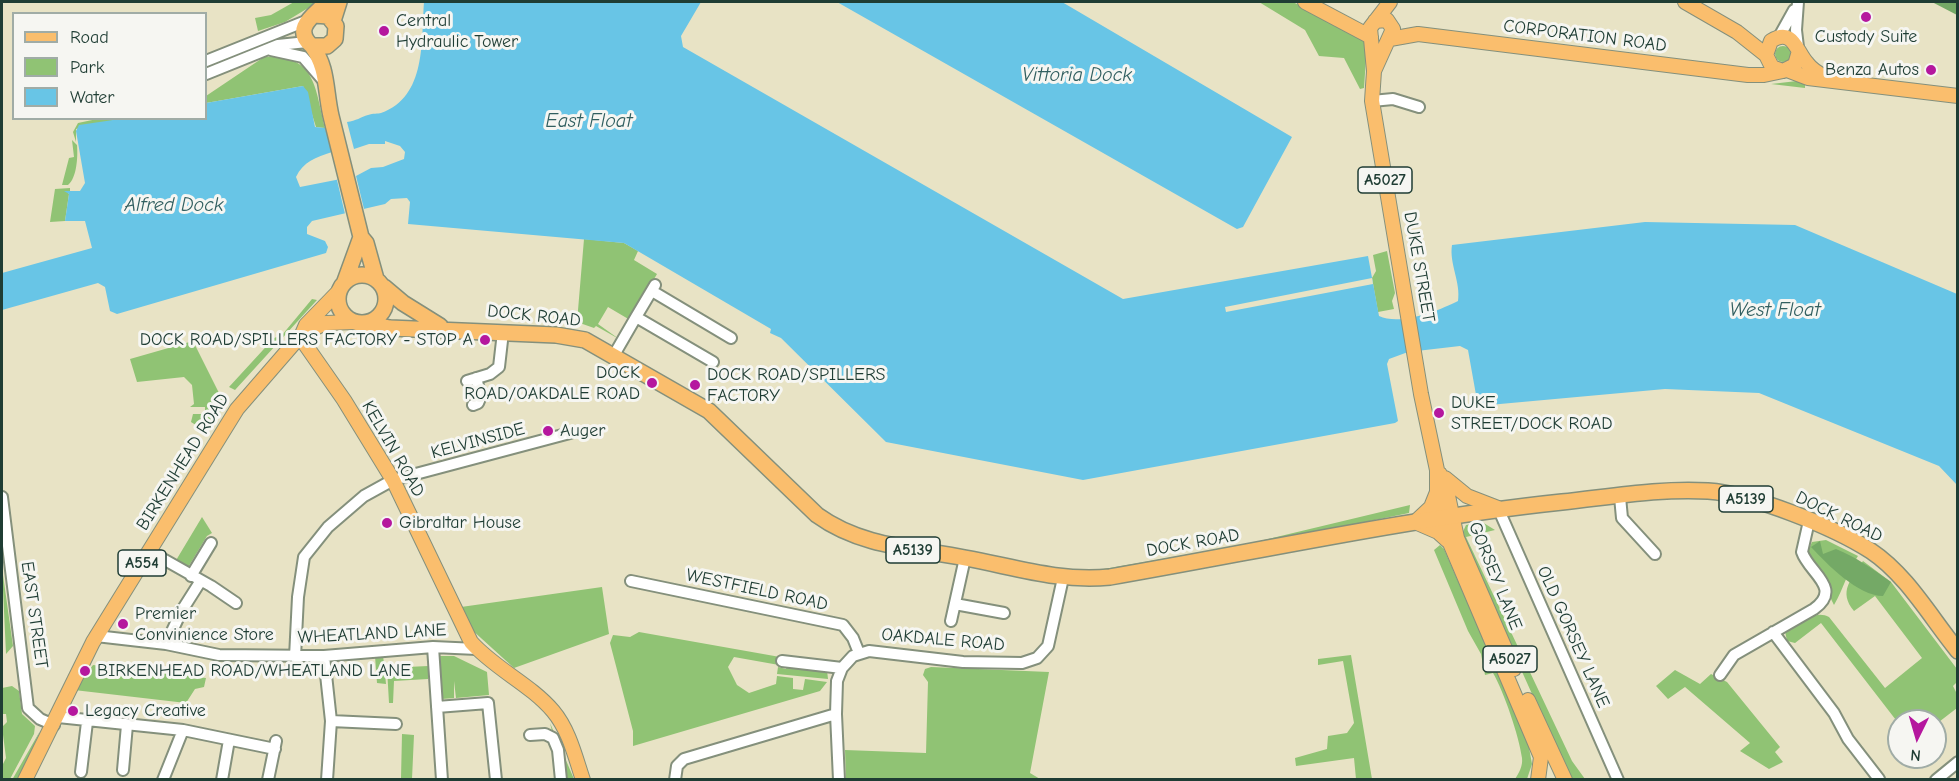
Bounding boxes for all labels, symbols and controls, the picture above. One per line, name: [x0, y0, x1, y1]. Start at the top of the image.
place label: Central Hydraulic Tower: [396, 10, 518, 52]
marker: Custody Suite: [1859, 10, 1873, 24]
legend: [12, 12, 207, 120]
street label: CORPORATION ROAD: [1502, 15, 1668, 57]
marker: Central Hydraulic Tower: [377, 24, 391, 38]
place label: Custody Suite: [1815, 26, 1917, 48]
text: Road: [70, 27, 109, 48]
text: Park: [70, 57, 104, 78]
place label: Benza Autos: [1825, 59, 1919, 81]
water label: Vittoria Dock: [1022, 63, 1132, 87]
marker: Benza Autos: [1924, 63, 1938, 77]
text: Water: [70, 87, 114, 108]
water label: East Float: [546, 109, 632, 133]
road number: A5027: [1358, 167, 1412, 193]
water label: Alfred Dock: [124, 193, 224, 217]
street label: DUKE STREET: [1399, 210, 1439, 324]
water label: West Float: [1729, 298, 1821, 322]
street label: DOCK ROAD: [486, 300, 582, 332]
place label: DOCK ROAD/SPILLERS FACTORY - STOP A: [140, 329, 473, 351]
marker: DOCK ROAD/SPILLERS FACTORY - STOP A: [478, 333, 492, 347]
place label: DOCK ROAD/OAKDALE ROAD: [464, 362, 640, 404]
place label: DOCK ROAD/SPILLERS FACTORY: [707, 364, 886, 406]
marker: DOCK ROAD/OAKDALE ROAD: [645, 376, 659, 390]
marker: DOCK ROAD/SPILLERS FACTORY: [688, 378, 702, 392]
street label: BIRKENHEAD ROAD: [132, 390, 234, 534]
place label: DUKE STREET/DOCK ROAD: [1451, 392, 1612, 434]
street label: KELVIN ROAD: [357, 397, 429, 501]
marker: DUKE STREET/DOCK ROAD: [1432, 406, 1446, 420]
street label: KELVINSIDE: [429, 418, 527, 464]
place label: Auger: [560, 420, 605, 442]
marker: Auger: [541, 424, 555, 438]
road number: A5139: [1719, 486, 1773, 512]
street label: DOCK ROAD: [1792, 487, 1886, 547]
place label: Gibraltar House: [399, 512, 521, 534]
marker: Gibraltar House: [380, 516, 394, 530]
street label: GORSEY LANE: [1463, 519, 1527, 633]
street label: DOCK ROAD: [1145, 524, 1241, 562]
road number: A5139: [886, 537, 940, 563]
road number: A554: [118, 550, 166, 576]
street label: EAST STREET: [16, 560, 52, 670]
street label: OLD GORSEY LANE: [1532, 563, 1614, 711]
street label: WESTFIELD ROAD: [684, 564, 830, 616]
place label: Premier Convinience Store: [135, 603, 274, 646]
marker: Premier Convinience Store: [116, 617, 130, 631]
street label: WHEATLAND LANE: [297, 619, 447, 649]
street label: OAKDALE ROAD: [880, 624, 1006, 656]
road number: A5027: [1483, 646, 1537, 672]
place label: BIRKENHEAD ROAD/WHEATLAND LANE: [97, 660, 411, 682]
marker: BIRKENHEAD ROAD/WHEATLAND LANE: [78, 664, 92, 678]
place label: Legacy Creative: [85, 700, 206, 722]
marker: Legacy Creative: [66, 704, 80, 718]
north arrow: [1887, 709, 1947, 769]
text: N: [1910, 746, 1922, 764]

